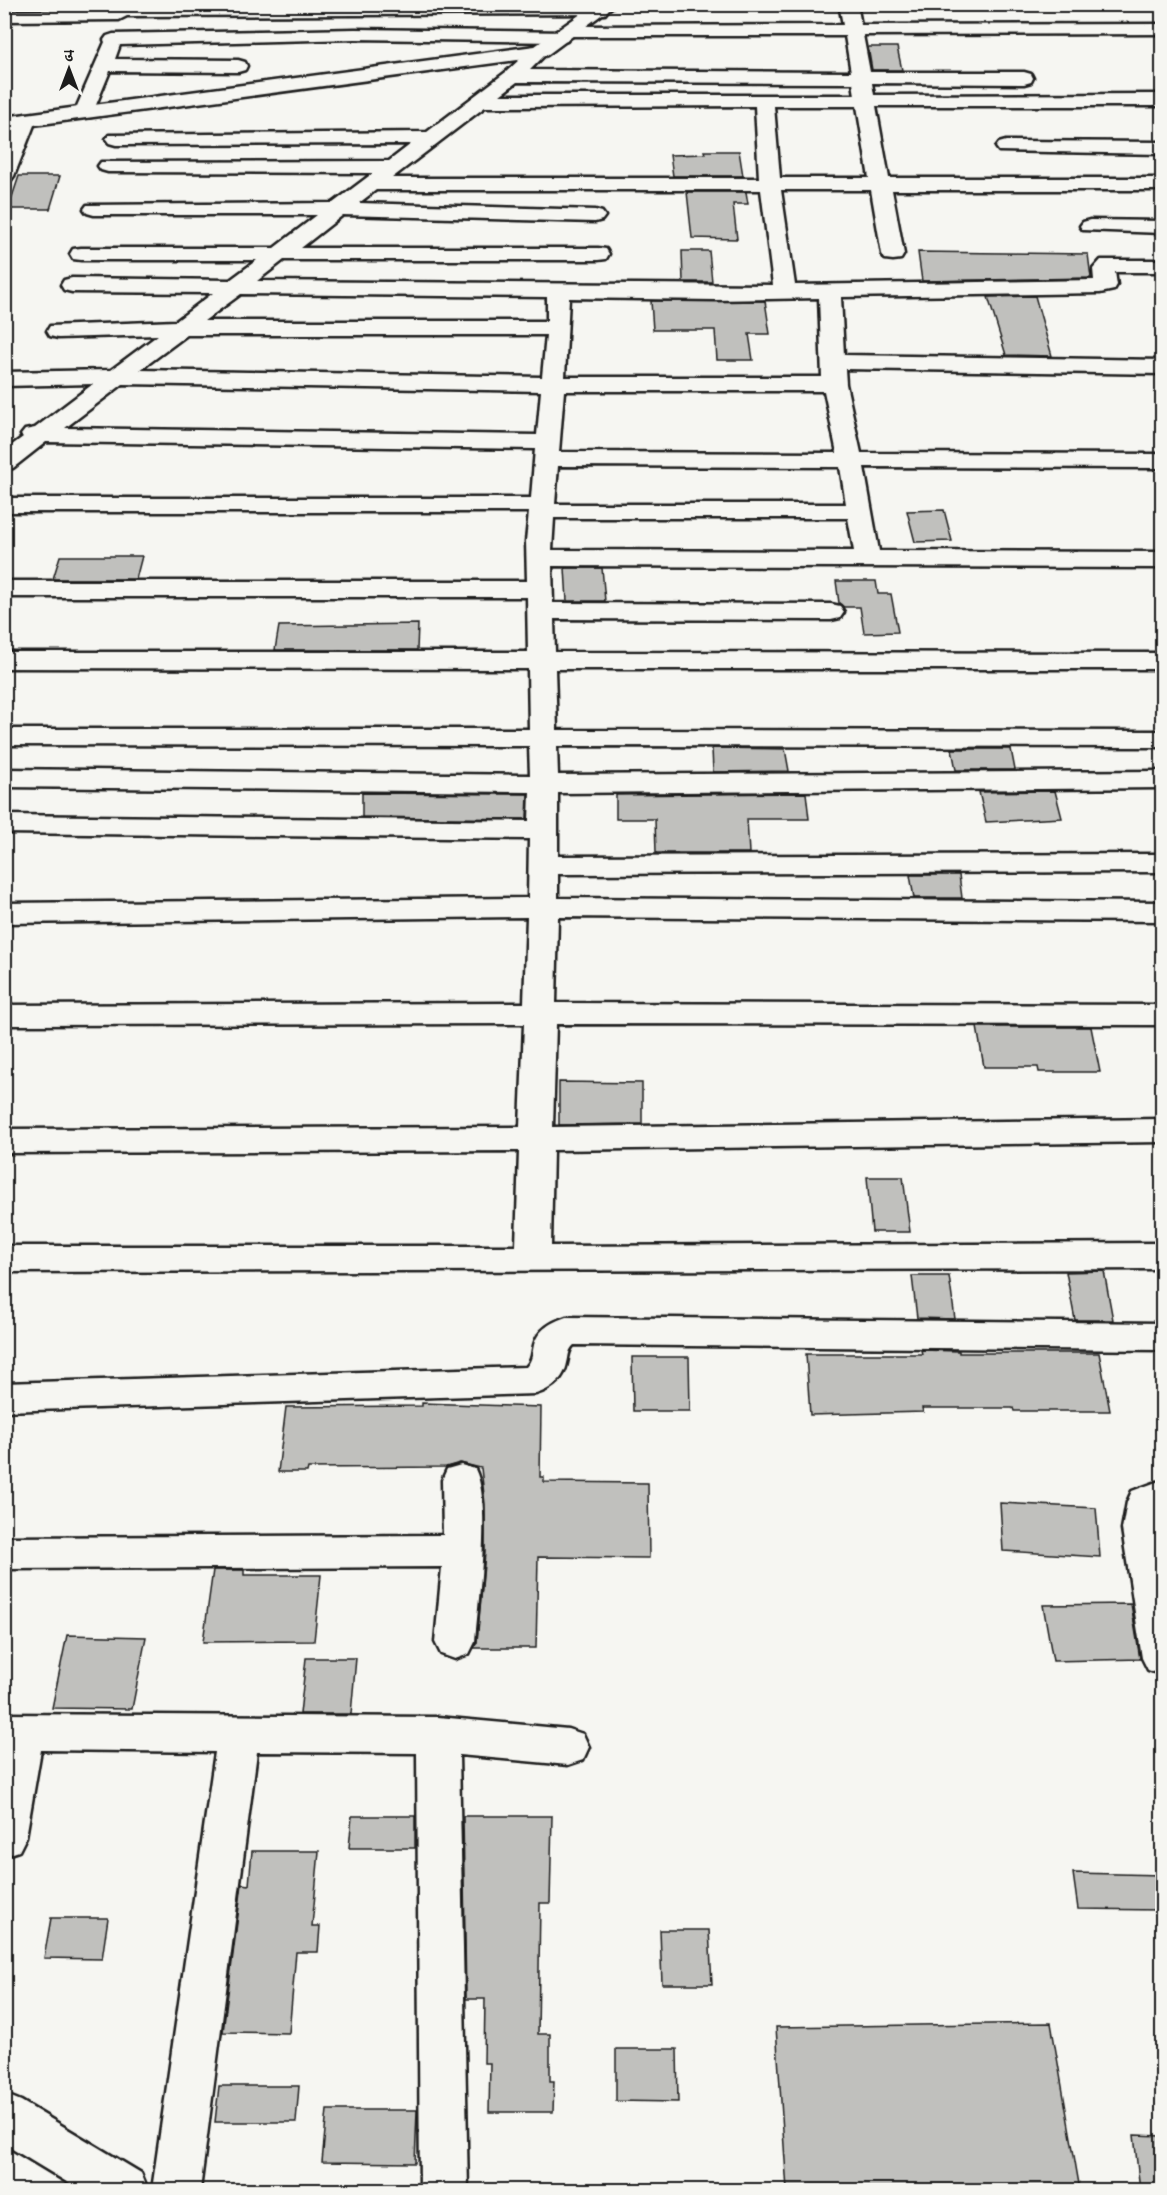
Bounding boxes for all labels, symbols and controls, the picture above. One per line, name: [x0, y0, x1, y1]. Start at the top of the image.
north arrow: [39, 39, 99, 99]
text: उ: [63, 45, 74, 68]

